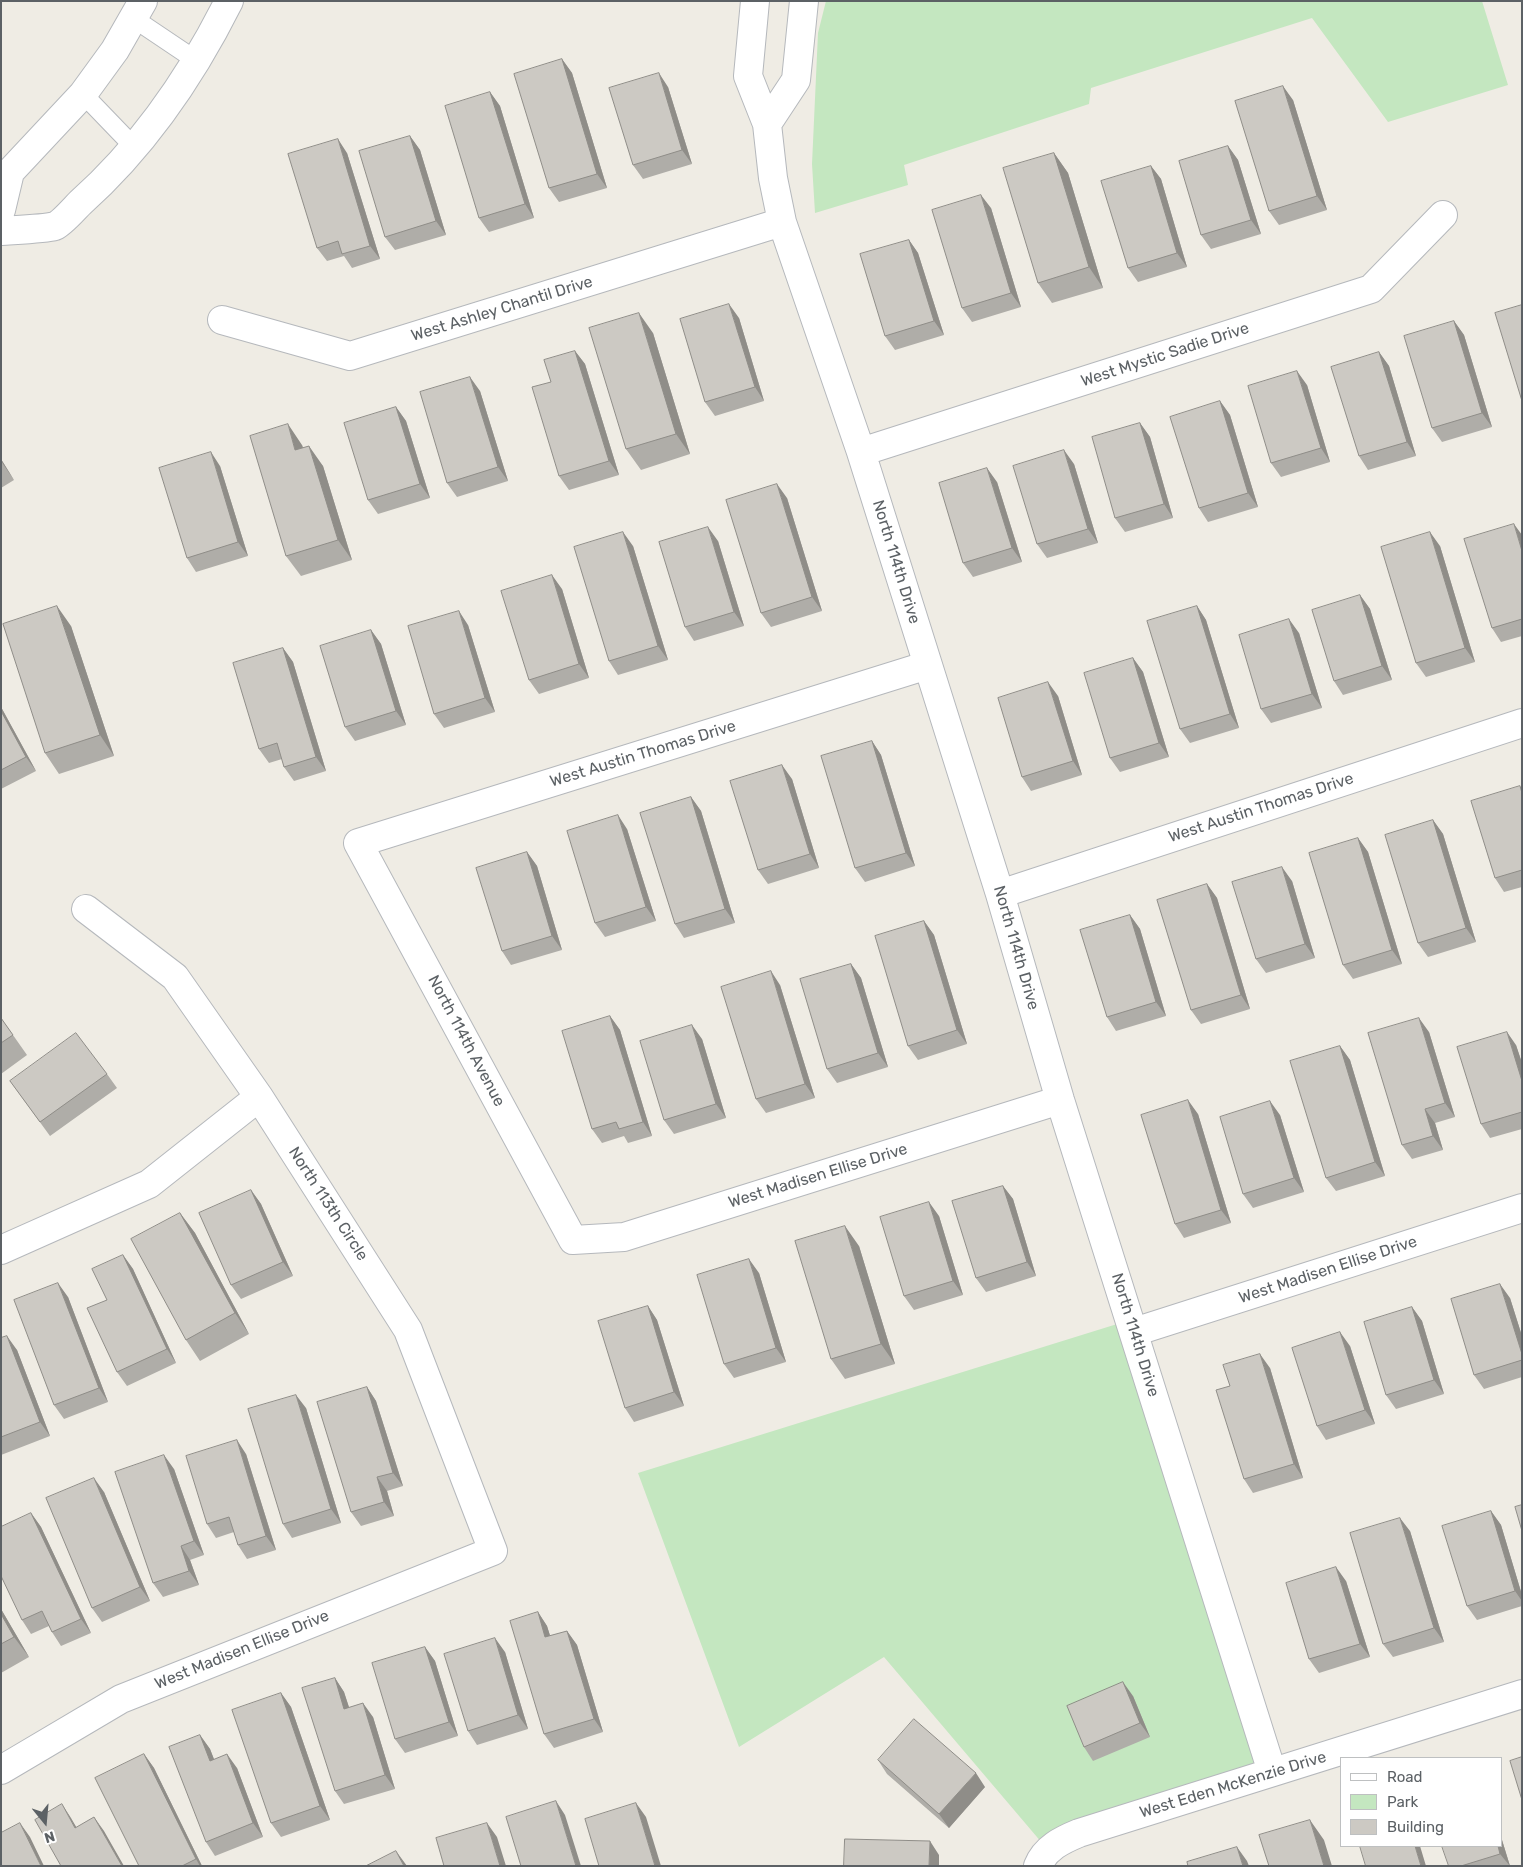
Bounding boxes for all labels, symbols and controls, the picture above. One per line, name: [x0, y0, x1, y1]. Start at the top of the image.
street label: West Ashley Chantil Drive: [409, 272, 595, 346]
street label: West Mystic Sadie Drive: [1079, 319, 1251, 391]
street label: North 114th Drive: [868, 498, 924, 626]
street label: West Austin Thomas Drive: [548, 717, 738, 791]
street label: West Austin Thomas Drive: [1166, 769, 1356, 847]
street label: North 114th Drive: [989, 884, 1043, 1012]
street label: North 114th Avenue: [423, 972, 509, 1110]
street label: West Madisen Ellise Drive: [726, 1140, 910, 1212]
street label: North 113th Circle: [284, 1144, 372, 1264]
street label: West Madisen Ellise Drive: [1236, 1232, 1420, 1308]
street label: North 114th Drive: [1107, 1271, 1163, 1399]
street label: West Madisen Ellise Drive: [152, 1606, 332, 1694]
street label: West Eden McKenzie Drive: [1137, 1747, 1329, 1823]
legend: [1340, 1757, 1503, 1847]
text: Road: [1387, 1768, 1423, 1786]
text: Park: [1387, 1793, 1418, 1811]
north arrow: [20, 1797, 70, 1847]
text: Building: [1387, 1818, 1444, 1836]
text: N: [42, 1827, 57, 1846]

